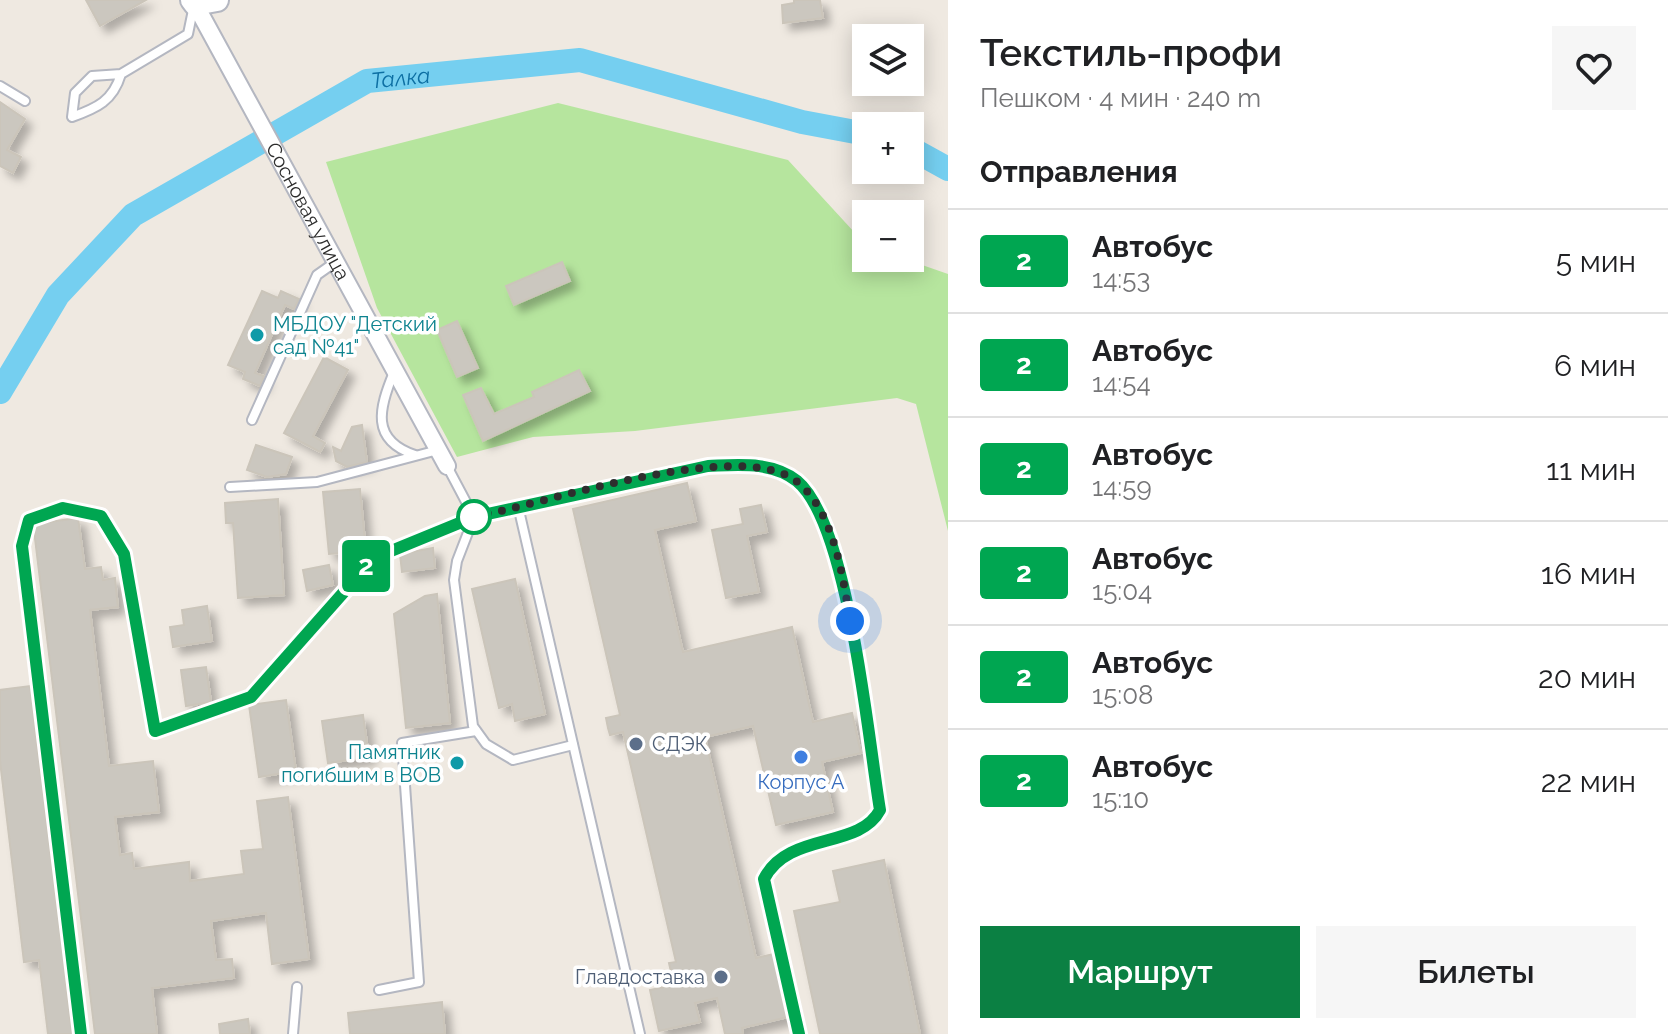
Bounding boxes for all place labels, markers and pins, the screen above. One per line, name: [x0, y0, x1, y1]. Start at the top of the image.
place label: МБДОУ "Детский сад №41": [273, 312, 437, 359]
marker: МБДОУ "Детский сад №41": [248, 326, 266, 344]
unlabelled marker: [457, 500, 491, 534]
place label: СДЭК: [652, 732, 708, 756]
marker: СДЭК: [627, 735, 645, 753]
place label: Памятник погибшим в ВОВ: [281, 740, 441, 787]
marker: Корпус А: [792, 748, 810, 766]
marker: Памятник погибшим в ВОВ: [448, 754, 466, 772]
place label: Корпус А: [757, 770, 845, 794]
place label: Главдоставка: [575, 965, 705, 989]
marker: Главдоставка: [712, 968, 730, 986]

